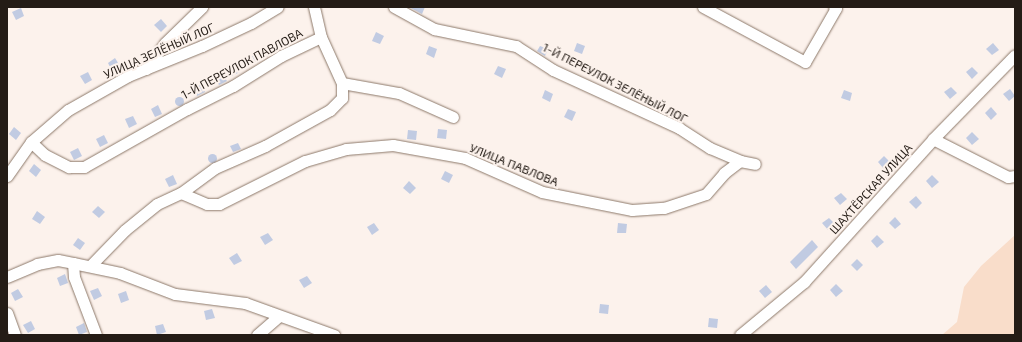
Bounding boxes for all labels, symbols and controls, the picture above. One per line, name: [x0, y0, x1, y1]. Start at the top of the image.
street label: УЛИЦА ЗЕЛЁНЫЙ ЛОГ: [101, 20, 217, 82]
street label: 1-Й ПЕРЕУЛОК ПАВЛОВА: [179, 26, 305, 102]
street label: 1-Й ПЕРЕУЛОК ЗЕЛЁНЫЙ ЛОГ: [540, 40, 690, 126]
street label: УЛИЦА ПАВЛОВА: [468, 141, 560, 189]
street label: ШАХТЁРСКАЯ УЛИЦА: [827, 141, 915, 237]

